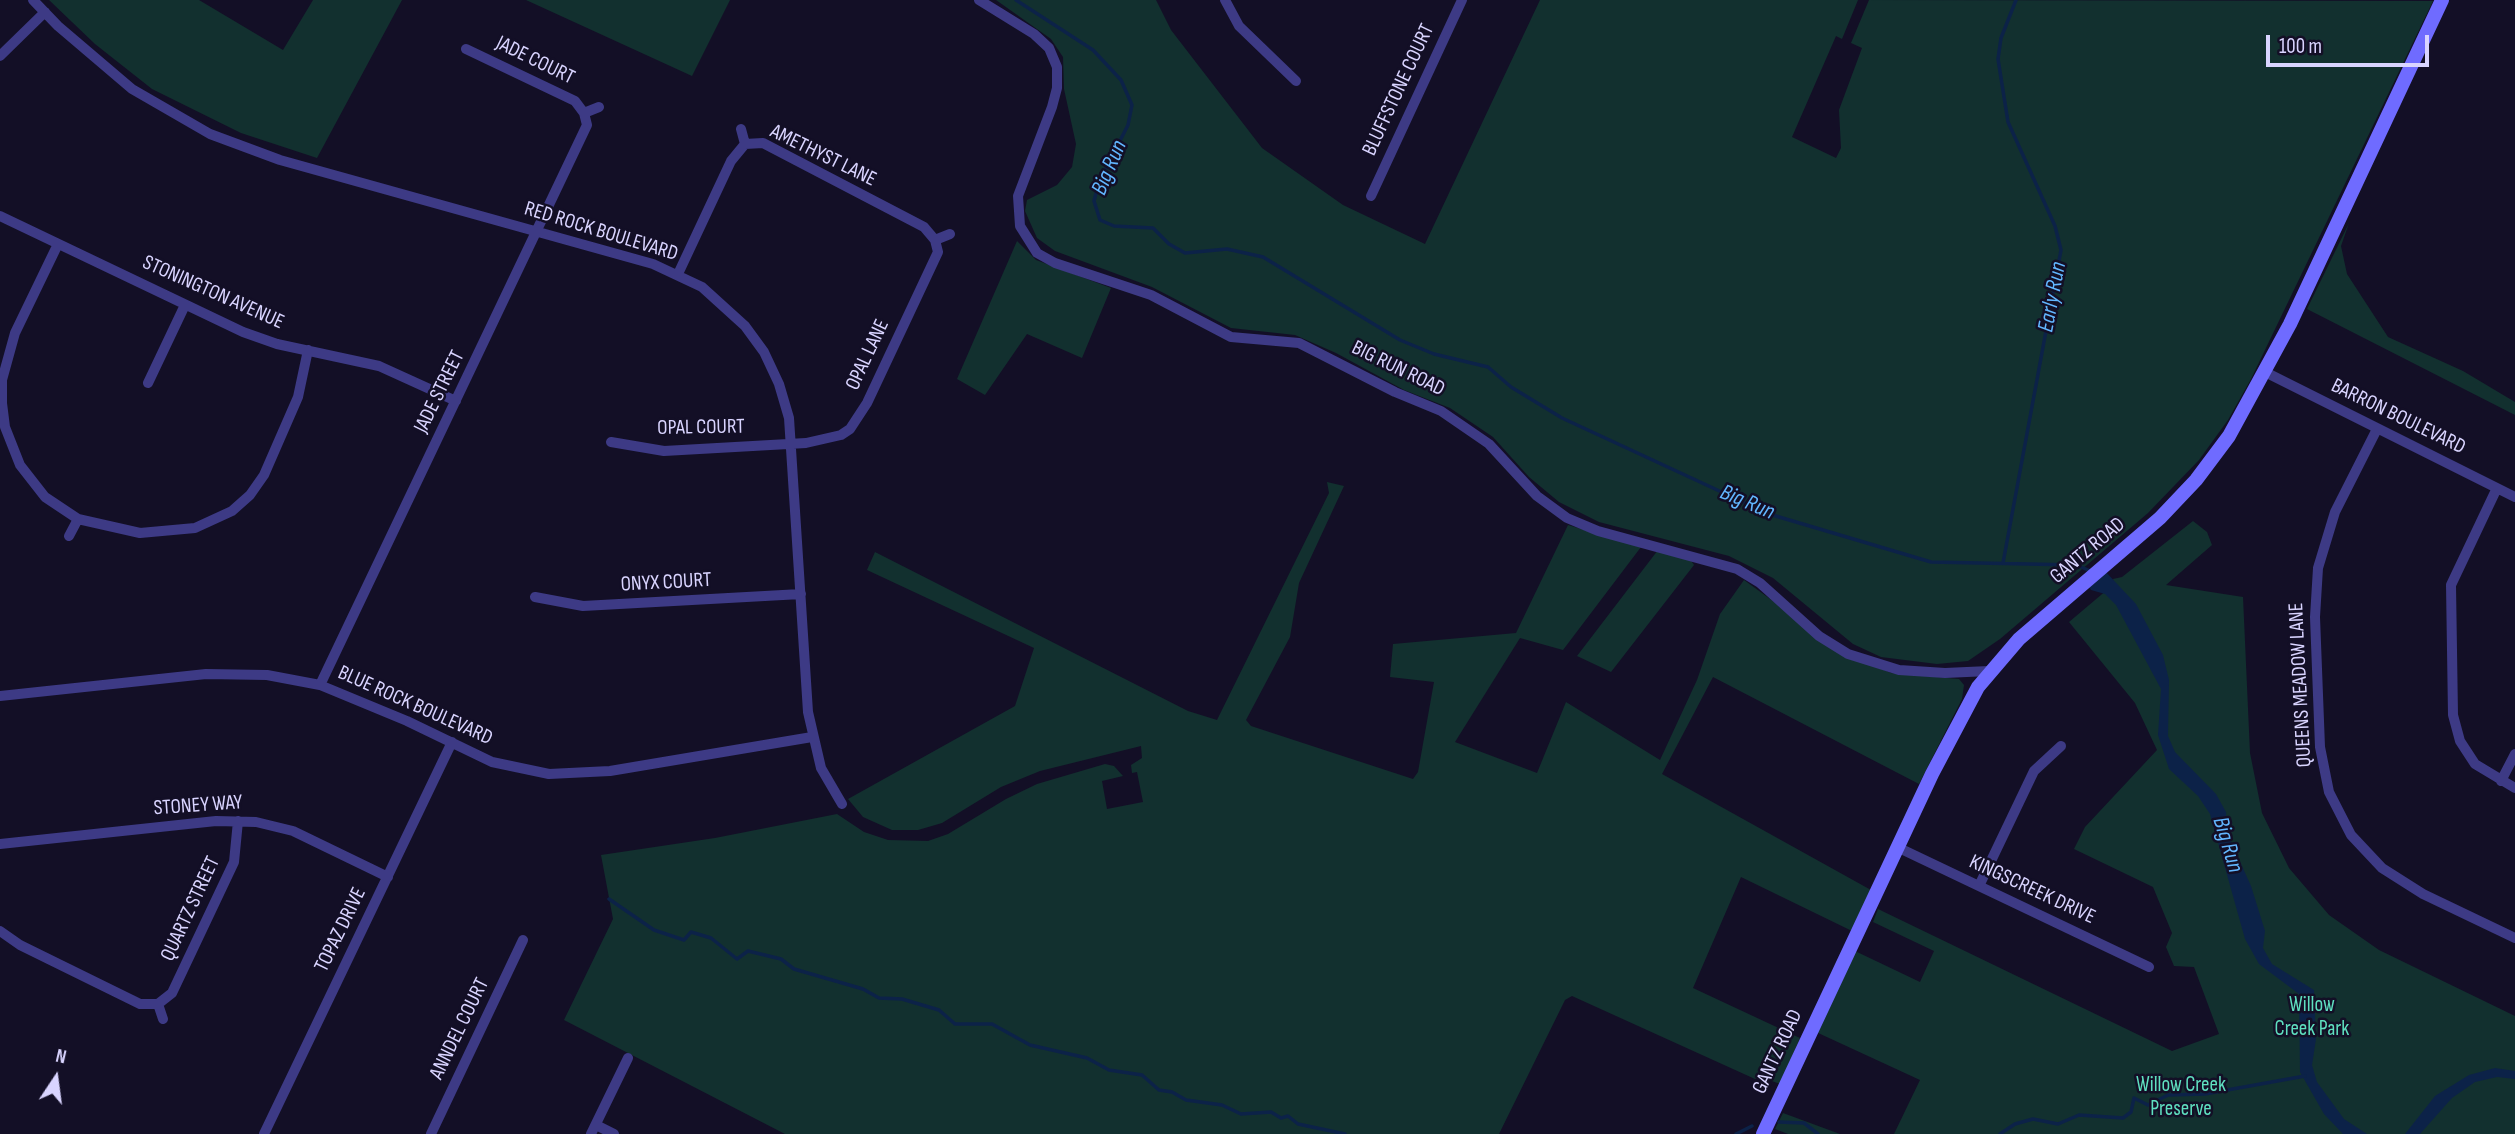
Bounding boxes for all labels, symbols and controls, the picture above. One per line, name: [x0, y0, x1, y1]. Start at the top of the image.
street label: BLUFFSTONE COURT: [1358, 20, 1440, 160]
scale bar: [2270, 21, 2433, 65]
street label: JADE COURT: [492, 31, 578, 91]
text: 100 m: [2279, 34, 2322, 59]
street label: AMETHYST LANE: [766, 119, 880, 193]
water label: Big Run: [1086, 137, 1134, 199]
street label: RED ROCK BOULEVARD: [521, 197, 681, 267]
street label: STONINGTON AVENUE: [138, 251, 288, 335]
water label: Early Run: [2033, 260, 2073, 334]
street label: OPAL LANE: [841, 316, 895, 394]
street label: BIG RUN ROAD: [1347, 336, 1449, 402]
street label: JADE STREET: [409, 347, 471, 437]
street label: BARRON BOULEVARD: [2327, 374, 2469, 460]
street label: OPAL COURT: [657, 415, 745, 441]
water label: Big Run: [1716, 479, 1778, 527]
street label: GANTZ ROAD: [2045, 512, 2131, 590]
street label: ONYX COURT: [620, 568, 712, 598]
street label: QUEENS MEADOW LANE: [2284, 602, 2318, 768]
street label: BLUE ROCK BOULEVARD: [334, 661, 496, 751]
street label: STONEY WAY: [153, 790, 243, 822]
water label: Big Run: [2206, 814, 2248, 876]
street label: KINGSCREEK DRIVE: [1965, 850, 2099, 930]
street label: QUARTZ STREET: [156, 853, 226, 965]
street label: TOPAZ DRIVE: [310, 884, 372, 976]
street label: ANNDEL COURT: [425, 974, 495, 1084]
park label: Willow Creek Park: [2275, 993, 2349, 1043]
street label: GANTZ ROAD: [1748, 1006, 1808, 1098]
north arrow: [21, 1043, 91, 1113]
text: N: [53, 1045, 68, 1069]
park label: Willow Creek Preserve: [2136, 1073, 2226, 1123]

